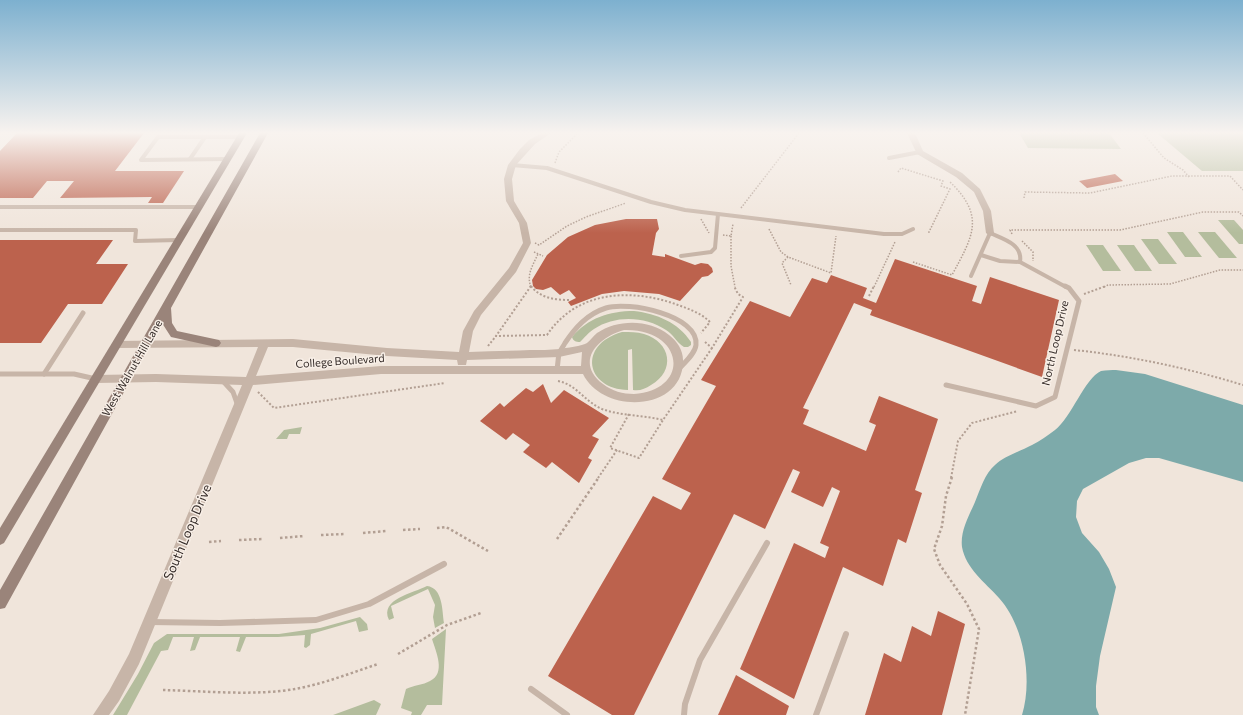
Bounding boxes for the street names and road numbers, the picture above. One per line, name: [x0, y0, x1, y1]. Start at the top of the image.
street label: North Loop Drive: [1038, 299, 1071, 387]
street label: West Walnut Hill Lane: [99, 317, 165, 418]
street label: College Boulevard: [295, 351, 385, 370]
street label: South Loop Drive: [160, 482, 214, 582]

